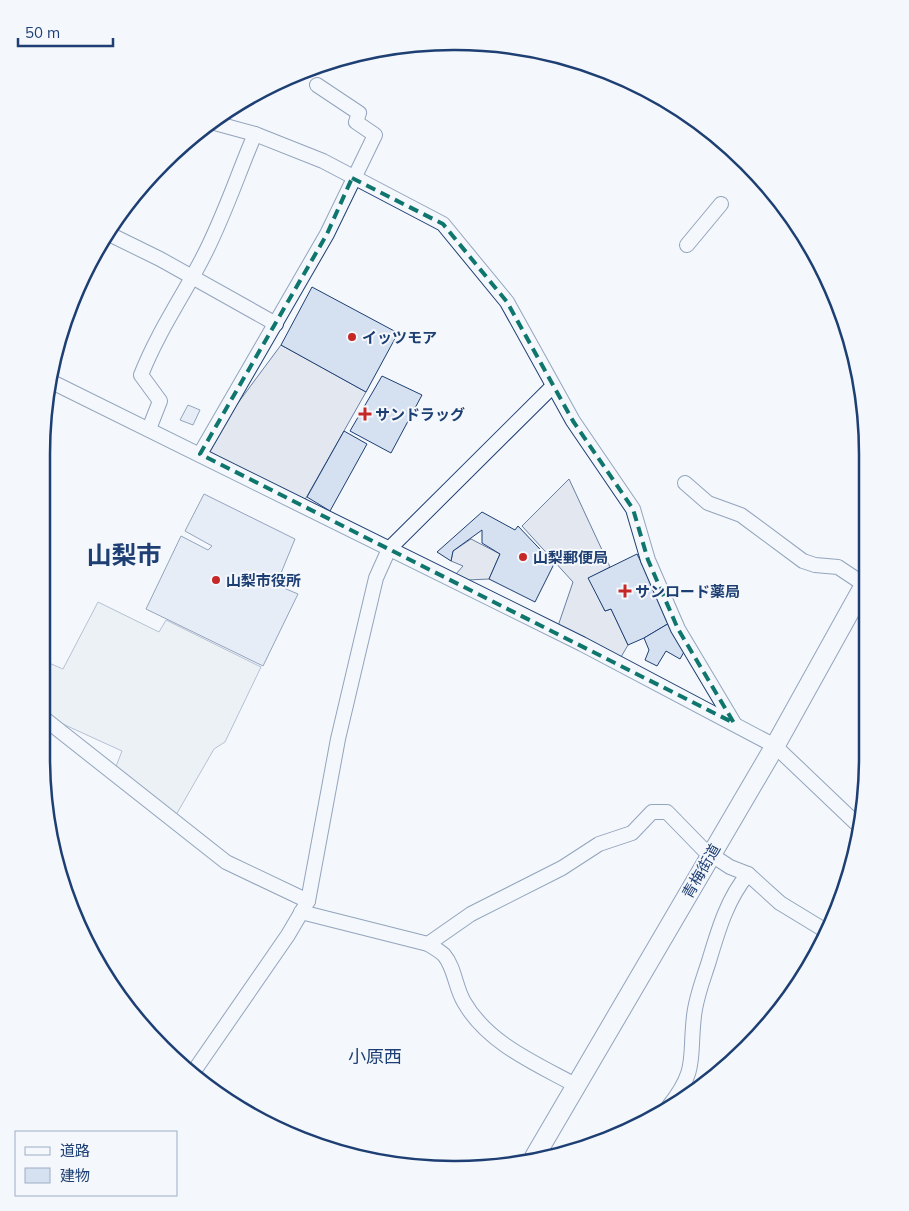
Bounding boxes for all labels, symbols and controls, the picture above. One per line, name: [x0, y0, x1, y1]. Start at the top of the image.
scale bar: [18, 15, 112, 47]
text: 50 m: [25, 23, 60, 42]
place label: イッツモア: [362, 328, 437, 347]
marker: イッツモア: [346, 331, 358, 343]
place label: サンドラッグ: [375, 405, 465, 424]
marker: サンドラッグ: [359, 408, 371, 420]
district label: 山梨市: [86, 539, 162, 570]
place label: 山梨郵便局: [533, 548, 608, 567]
marker: 山梨郵便局: [517, 551, 529, 563]
place label: 山梨市役所: [226, 571, 301, 590]
marker: 山梨市役所: [210, 574, 222, 586]
place label: サンロード薬局: [635, 582, 740, 601]
marker: サンロード薬局: [619, 585, 631, 597]
street label: 青梅街道: [678, 840, 724, 902]
district label: 小原西: [348, 1045, 402, 1068]
legend: [15, 1131, 178, 1196]
text: 道路: [60, 1141, 90, 1160]
text: 建物: [60, 1166, 90, 1185]

